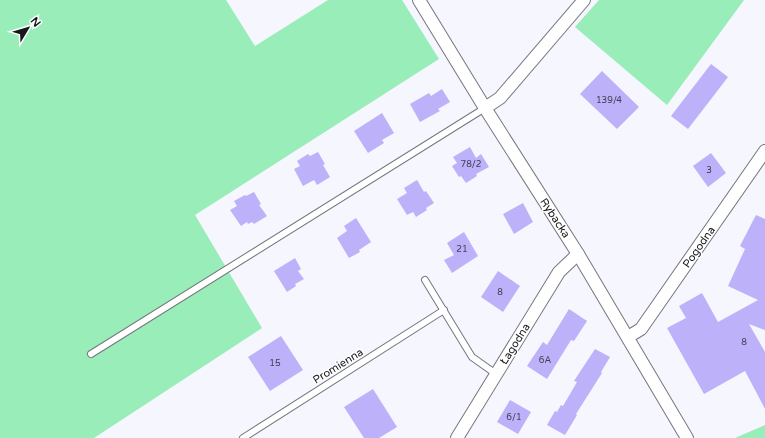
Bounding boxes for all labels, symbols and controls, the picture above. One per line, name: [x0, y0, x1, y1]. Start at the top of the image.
north arrow: [8, 8, 48, 48]
text: N: [28, 15, 43, 30]
house number: 139/4: [596, 95, 622, 106]
house number: 78/2: [461, 159, 481, 170]
house number: 3: [706, 165, 712, 176]
street label: Rybacka: [537, 196, 573, 240]
street label: Pogodna: [680, 224, 718, 270]
house number: 21: [456, 244, 468, 255]
house number: 8: [497, 287, 503, 298]
street label: Łagodna: [497, 321, 533, 367]
house number: 8: [741, 337, 747, 348]
street label: Promienna: [311, 345, 365, 387]
house number: 6A: [539, 355, 551, 366]
house number: 15: [269, 358, 281, 369]
house number: 6/1: [506, 412, 522, 423]

